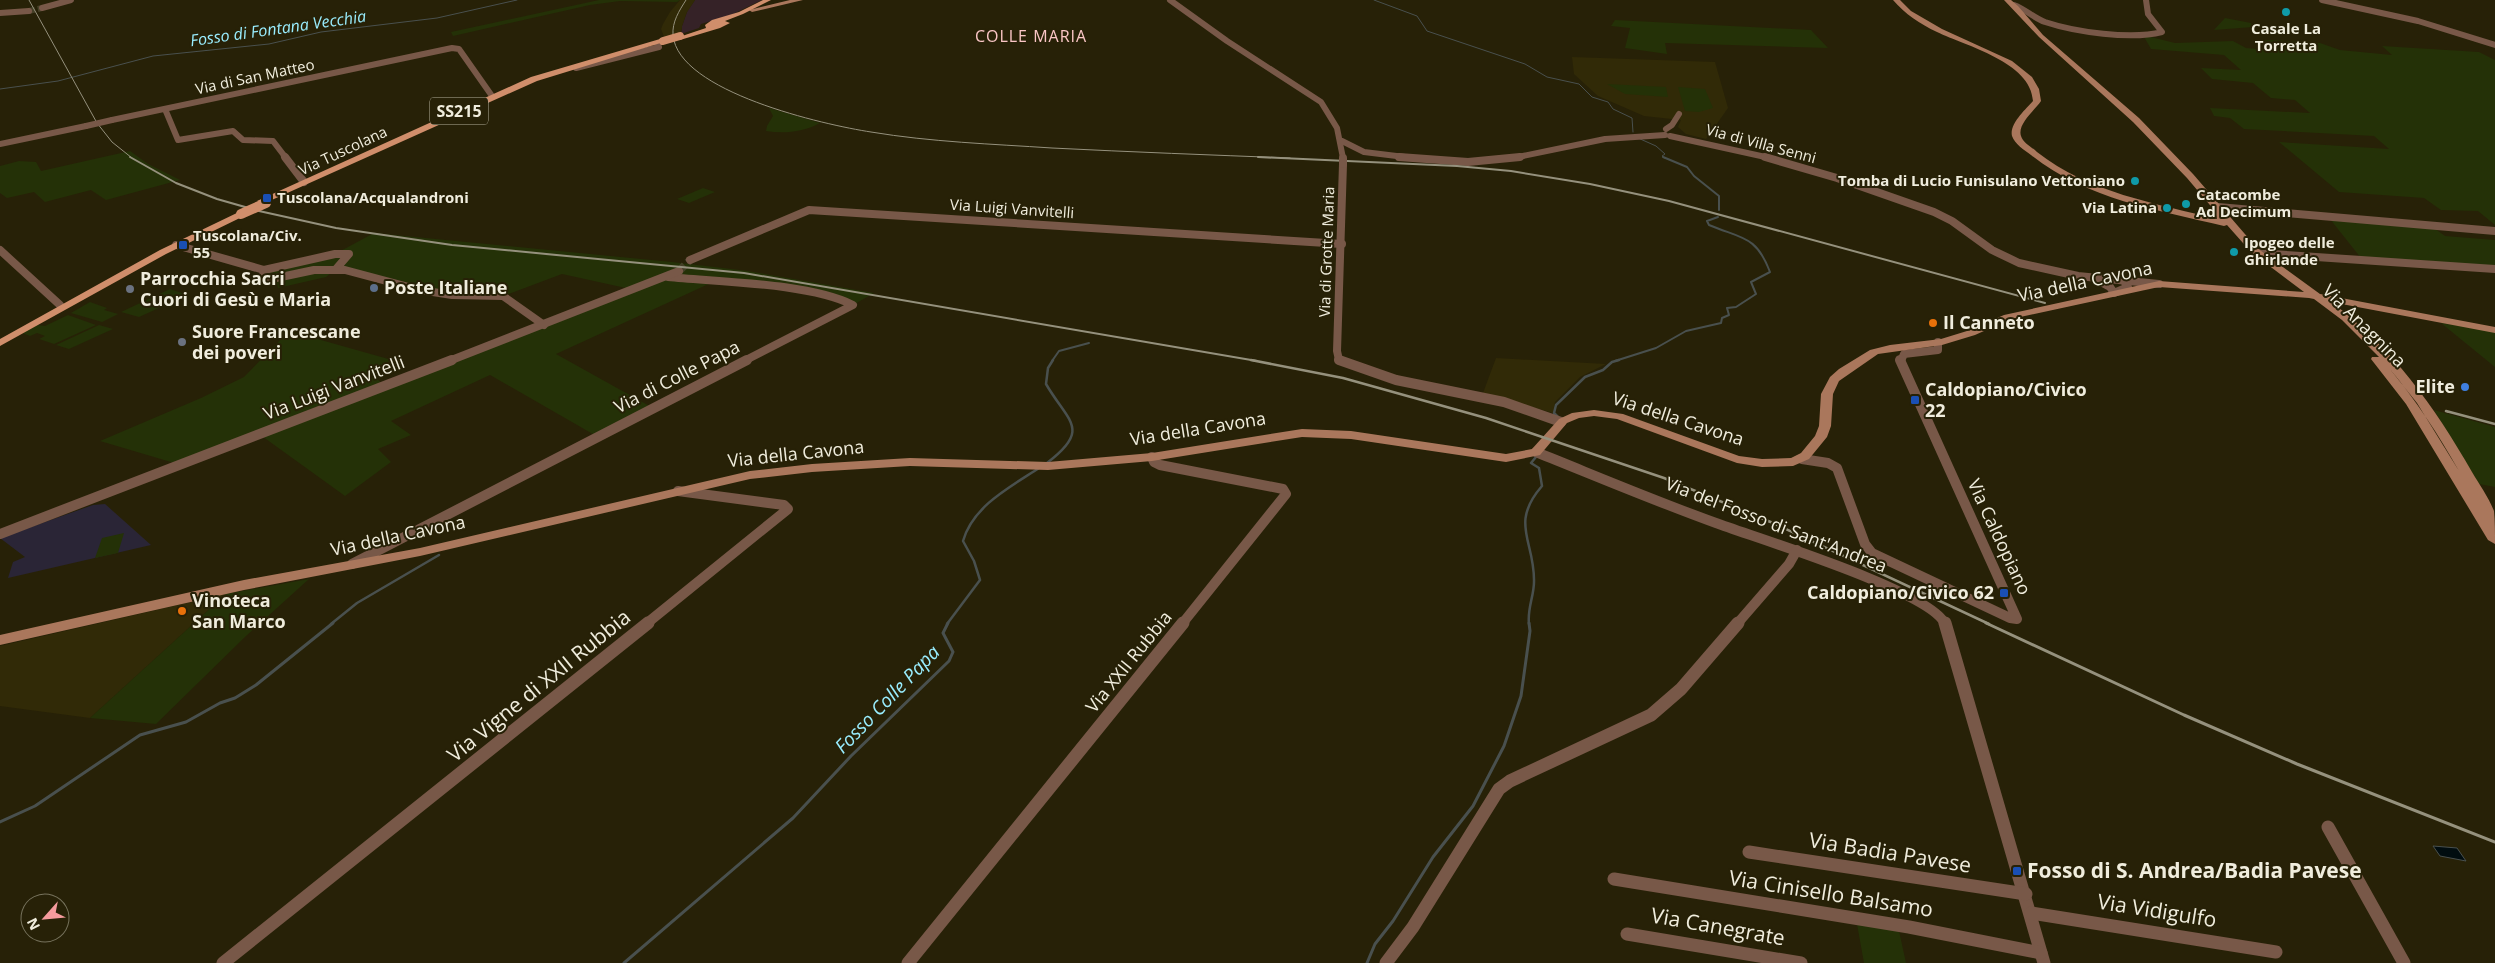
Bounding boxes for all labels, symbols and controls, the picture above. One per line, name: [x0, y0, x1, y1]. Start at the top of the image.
water label: Fosso di Fontana Vecchia: [189, 5, 367, 51]
marker: Casale La Torretta: [2280, 6, 2292, 18]
place label: Casale La Torretta: [2251, 18, 2321, 55]
district label: COLLE MARIA: [975, 25, 1087, 47]
street label: Via di San Matteo: [193, 54, 316, 98]
road number: SS215: [430, 98, 488, 124]
street label: Via di Villa Senni: [1704, 119, 1819, 167]
street label: Via Tuscolana: [295, 121, 390, 179]
place label: Tomba di Lucio Funisulano Vettoniano: [1838, 170, 2125, 190]
marker: Tomba di Lucio Funisulano Vettoniano: [2129, 175, 2141, 187]
place label: Catacombe Ad Decimum: [2196, 184, 2291, 221]
street label: Via di Grotte Maria: [1314, 186, 1338, 318]
place label: Tuscolana/Acqualandroni: [277, 187, 469, 207]
marker: Tuscolana/Acqualandroni: [261, 192, 273, 204]
street label: Via Luigi Vanvitelli: [949, 194, 1075, 222]
place label: Via Latina: [2082, 197, 2157, 217]
marker: Catacombe Ad Decimum: [2180, 198, 2192, 210]
marker: Via Latina: [2161, 202, 2173, 214]
place label: Tuscolana/Civ. 55: [193, 225, 302, 262]
place label: Ipogeo delle Ghirlande: [2244, 232, 2335, 269]
marker: Tuscolana/Civ. 55: [177, 239, 189, 251]
marker: Ipogeo delle Ghirlande: [2228, 246, 2240, 258]
street label: Via della Cavona: [2015, 255, 2154, 307]
place label: Parrocchia Sacri Cuori di Gesù e Maria: [140, 266, 331, 311]
place label: Poste Italiane: [384, 275, 508, 299]
street label: Via Anagnina: [2318, 278, 2412, 372]
marker: Poste Italiane: [368, 282, 380, 294]
marker: Parrocchia Sacri Cuori di Gesù e Maria: [124, 283, 136, 295]
place label: Il Canneto: [1943, 310, 2035, 334]
marker: Il Canneto: [1927, 317, 1939, 329]
place label: Suore Francescane dei poveri: [192, 319, 361, 364]
street label: Via di Colle Papa: [610, 334, 744, 418]
marker: Suore Francescane dei poveri: [176, 336, 188, 348]
street label: Via Luigi Vanvitelli: [260, 349, 408, 425]
place label: Elite: [2415, 374, 2455, 398]
place label: Caldopiano/Civico 22: [1925, 377, 2087, 422]
marker: Elite: [2459, 381, 2471, 393]
street label: Via della Cavona: [1609, 385, 1747, 451]
marker: Caldopiano/Civico 22: [1909, 394, 1921, 406]
street label: Via della Cavona: [1128, 405, 1267, 451]
street label: Via della Cavona: [726, 434, 865, 472]
street label: Via del Fosso di Sant'Andrea: [1662, 471, 1891, 577]
street label: Via Caldopiano: [1963, 475, 2037, 598]
street label: Via della Cavona: [328, 509, 467, 561]
place label: Caldopiano/Civico 62: [1807, 580, 1994, 604]
marker: Caldopiano/Civico 62: [1998, 587, 2010, 599]
place label: Vinoteca San Marco: [192, 588, 286, 633]
street label: Via Vigne di XXII Rubbia: [441, 603, 636, 768]
marker: Vinoteca San Marco: [176, 605, 188, 617]
street label: Via XXII Rubbia: [1080, 606, 1177, 717]
water label: Fosso Colle Papa: [829, 639, 945, 759]
street label: Via Badia Pavese: [1807, 825, 1973, 879]
place label: Fosso di S. Andrea/Badia Pavese: [2027, 856, 2362, 884]
street label: Via Cinisello Balsamo: [1727, 863, 1935, 923]
marker: Fosso di S. Andrea/Badia Pavese: [2011, 865, 2023, 877]
street label: Via Vidigulfo: [2096, 887, 2219, 933]
north arrow: [20, 893, 70, 943]
street label: Via Canegrate: [1649, 900, 1787, 952]
text: N: [22, 915, 44, 934]

